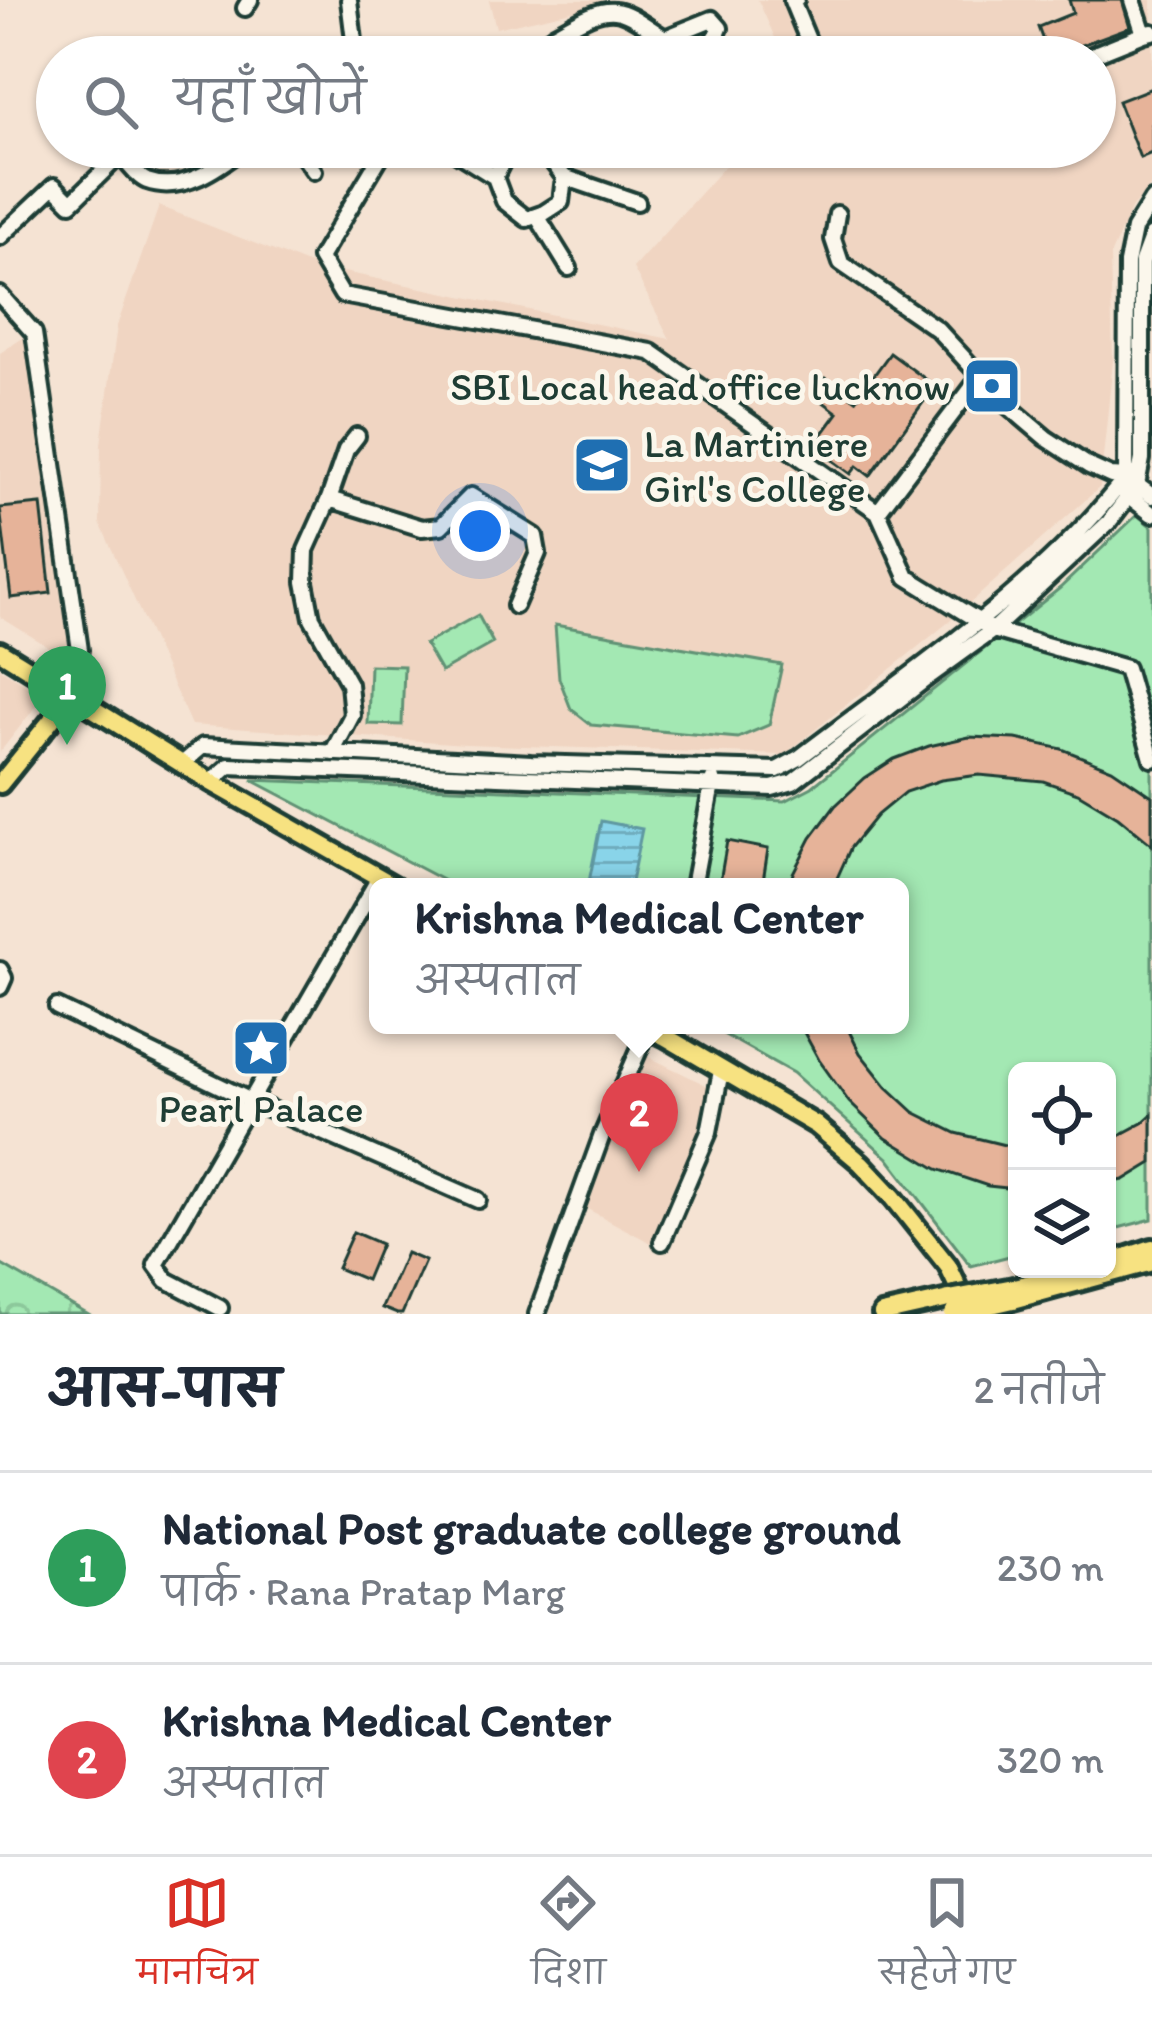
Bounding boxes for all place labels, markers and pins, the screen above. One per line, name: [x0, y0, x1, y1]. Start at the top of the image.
bank icon: SBI Local head office lucknow: [961, 355, 1023, 417]
place label: SBI Local head office lucknow: [450, 363, 950, 410]
place label: La Martiniere Girl's College: [644, 420, 868, 512]
school or university icon: La Martiniere Girl's College: [571, 434, 633, 496]
pin: 1: [28, 646, 106, 745]
place icon: Pearl Palace: [230, 1017, 292, 1079]
pin: 2: [600, 1073, 678, 1172]
place label: Pearl Palace: [159, 1085, 363, 1132]

